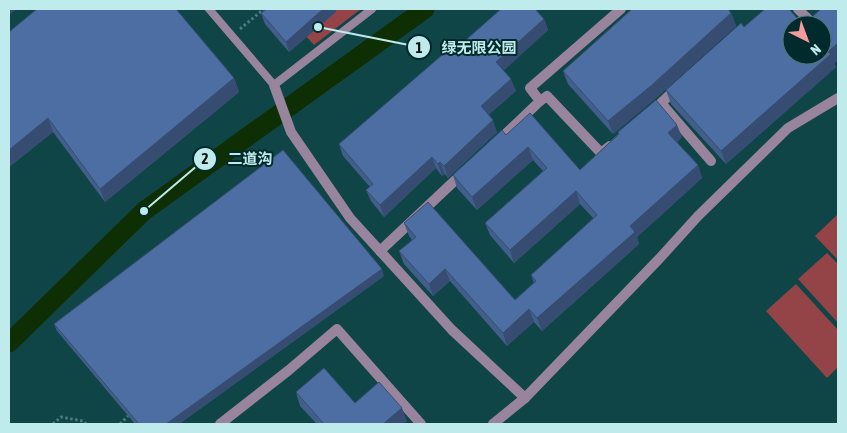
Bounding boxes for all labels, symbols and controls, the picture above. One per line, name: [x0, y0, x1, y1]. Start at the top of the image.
north arrow: [782, 15, 832, 65]
callout: 绿无限公园: [407, 32, 527, 62]
text: 1: [415, 39, 423, 56]
text: 绿无限公园: [441, 39, 517, 56]
text: N: [807, 41, 824, 58]
callout: 二道沟: [193, 144, 283, 174]
text: 2: [201, 150, 209, 167]
text: 二道沟: [227, 150, 273, 167]

